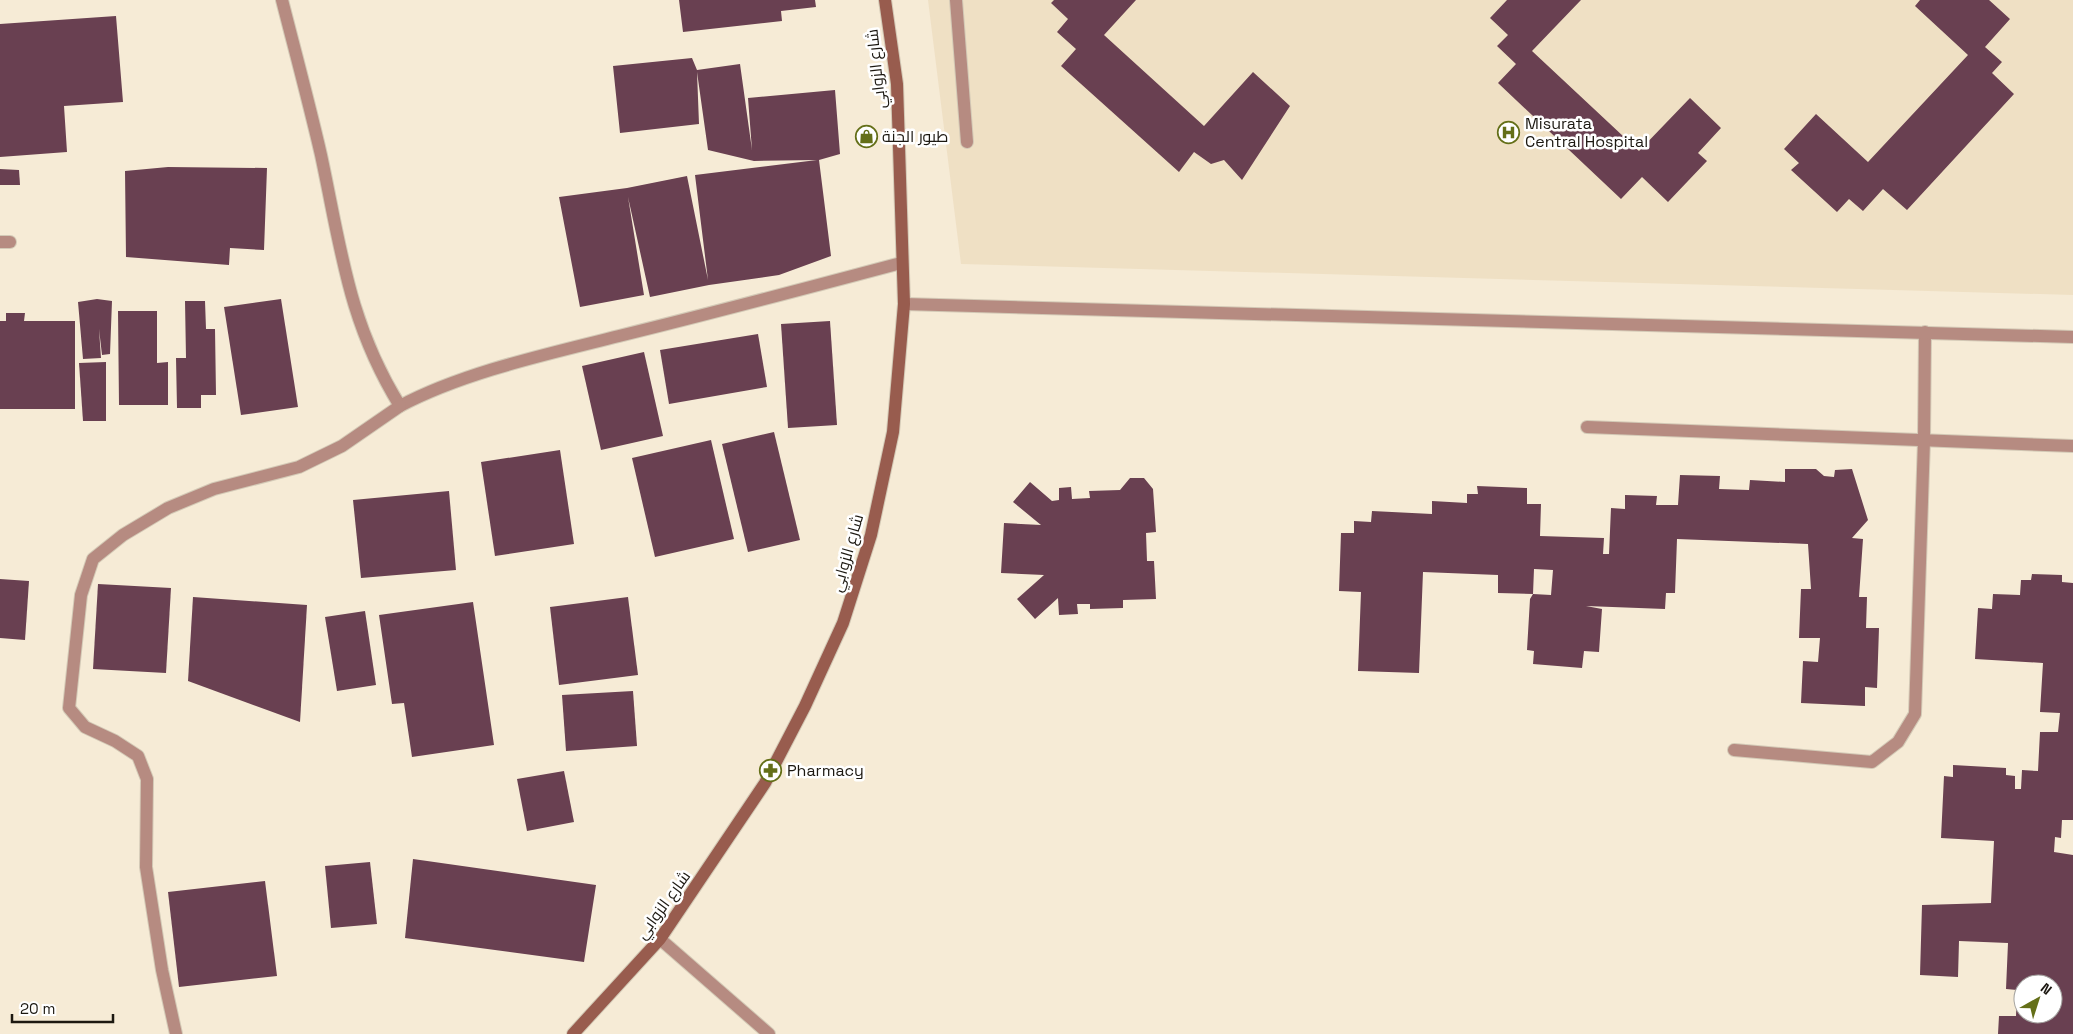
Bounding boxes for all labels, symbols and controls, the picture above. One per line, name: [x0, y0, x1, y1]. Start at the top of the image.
street label: شارع الزوابي: [861, 28, 894, 110]
place label: Misurata Central Hospital: [1525, 113, 1648, 152]
hospital icon: Misurata Central Hospital: [1497, 120, 1521, 144]
shop icon: طيور الجنة: [854, 124, 878, 148]
place label: طيور الجنة: [882, 126, 948, 147]
street label: شارع الزوابي: [826, 512, 871, 595]
pharmacy icon: Pharmacy: [759, 758, 783, 782]
place label: Pharmacy: [787, 760, 864, 781]
street label: شارع الزوابي: [631, 866, 697, 945]
north arrow: [2013, 974, 2063, 1024]
text: N: [2037, 979, 2055, 999]
scale bar: [12, 992, 114, 1024]
text: 20 m: [20, 999, 55, 1018]

